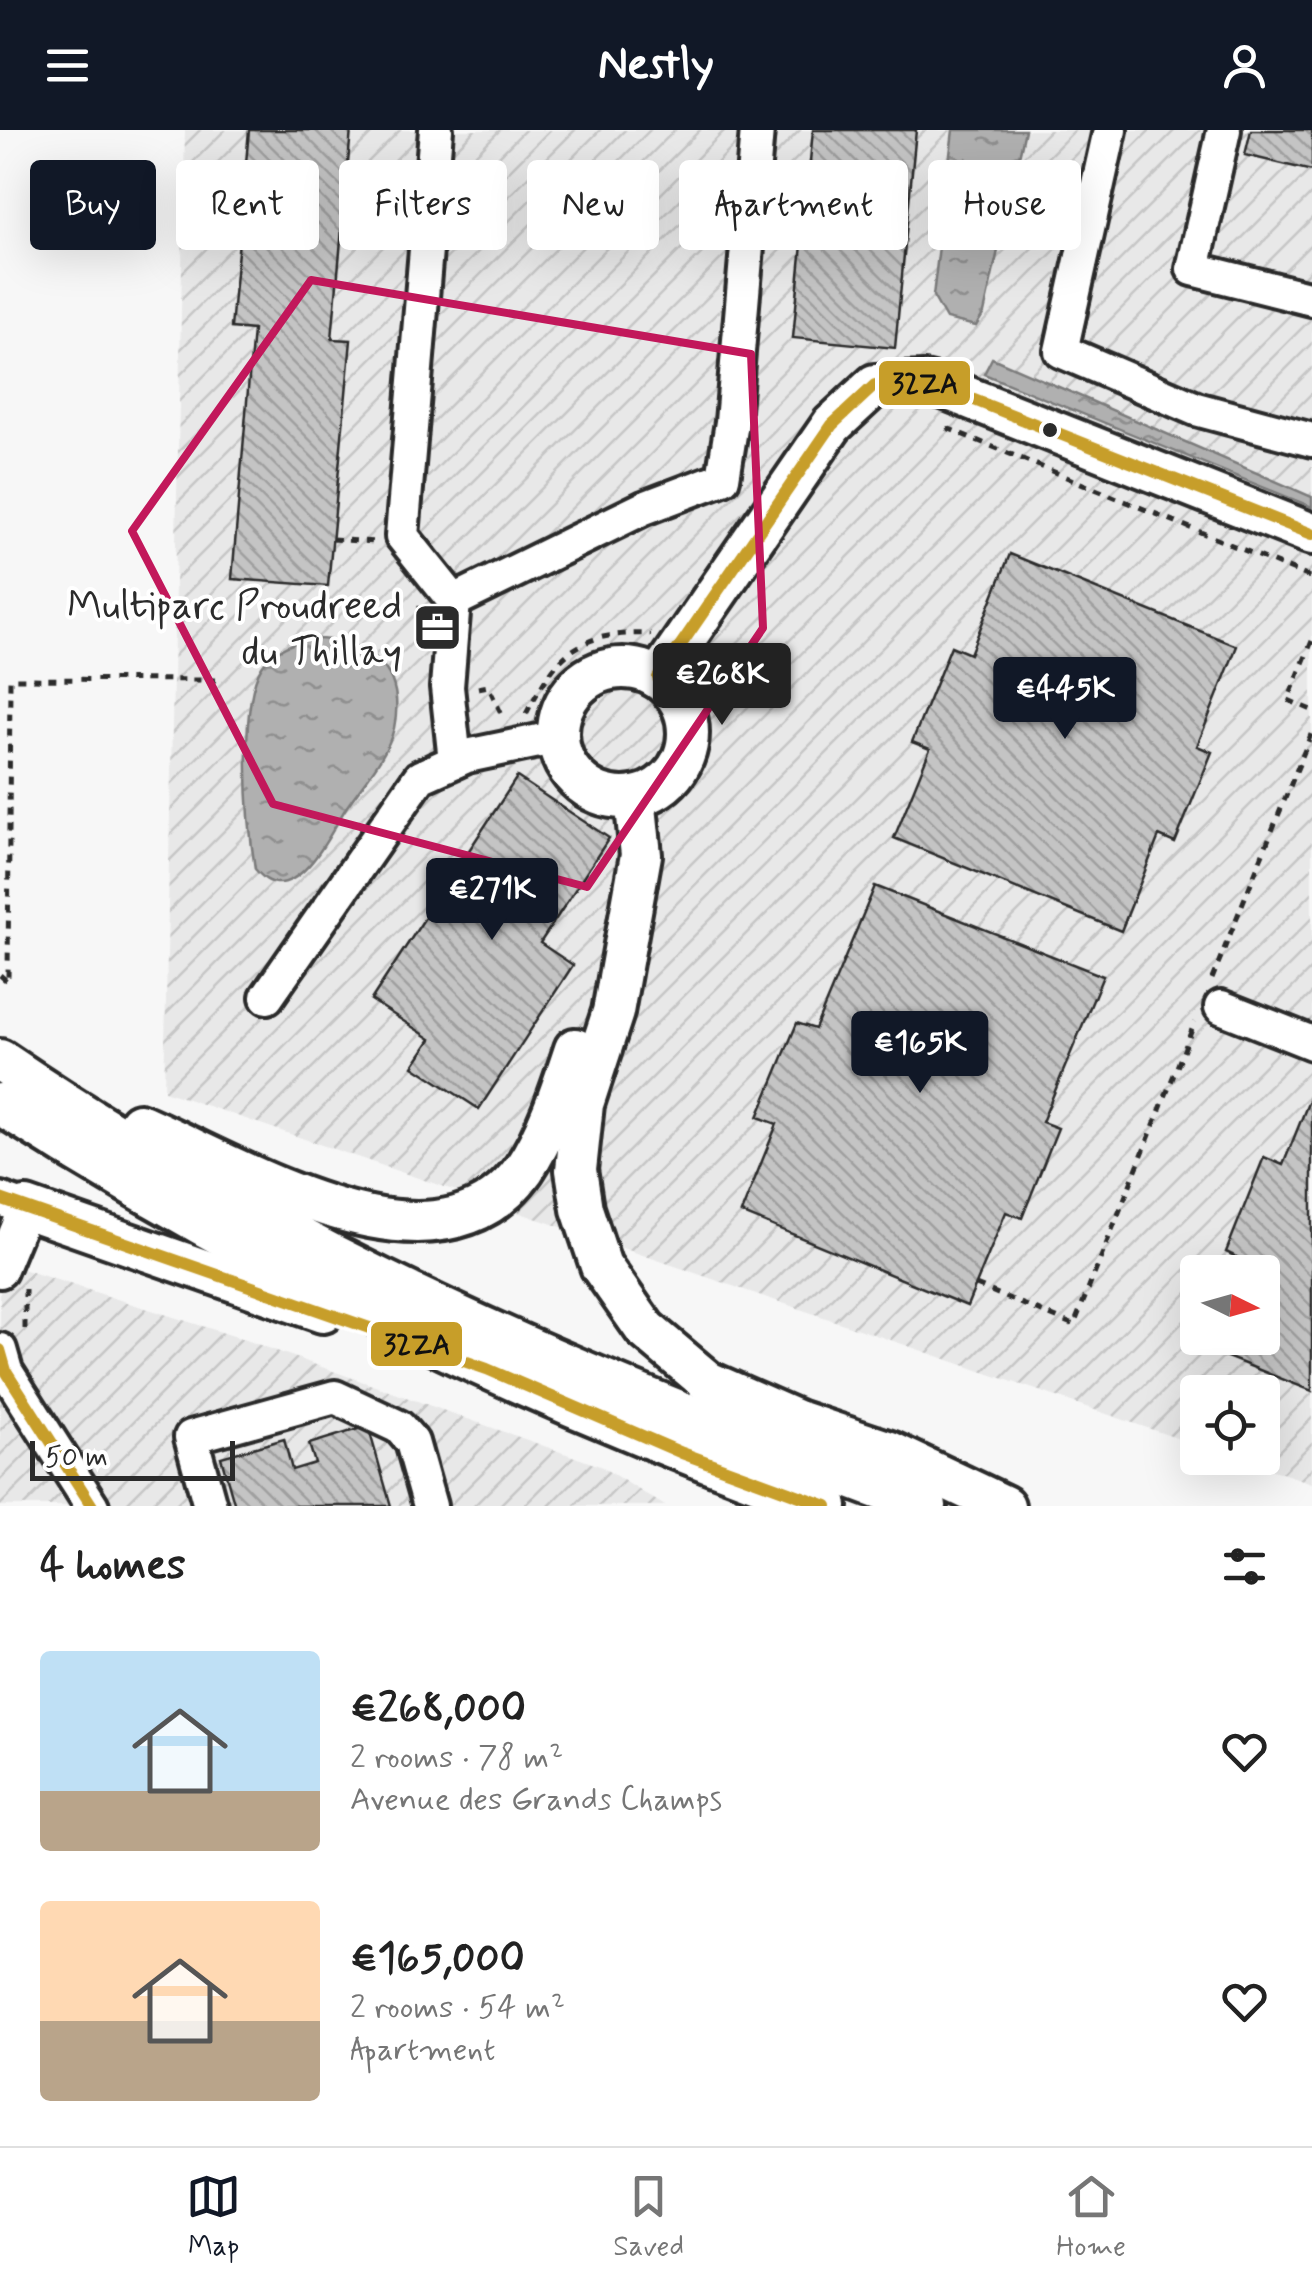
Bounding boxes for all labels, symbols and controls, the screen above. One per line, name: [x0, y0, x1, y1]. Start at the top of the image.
text: Nestly: [598, 36, 714, 95]
icon: menu: [40, 38, 95, 93]
icon: person: [1217, 38, 1272, 93]
chip: Buy: [30, 160, 156, 250]
chip: Rent: [176, 160, 319, 250]
chip: Filters: [339, 160, 507, 250]
chip: New: [527, 160, 659, 250]
chip: Apartment: [679, 160, 908, 250]
chip: House: [928, 160, 1081, 250]
line badge: 32ZA: [877, 359, 972, 407]
text: 32ZA: [892, 367, 958, 404]
unlabelled marker: [1040, 420, 1060, 440]
place label: Multiparc Proudreed du Thillay: [67, 581, 402, 679]
office icon: Multiparc Proudreed du Thillay: [411, 601, 463, 653]
pin: €268K: [652, 643, 792, 728]
text: €268K: [675, 654, 769, 696]
pin: €445K: [995, 657, 1135, 742]
text: €445K: [1015, 668, 1115, 710]
pin: €271K: [422, 858, 562, 943]
text: €271K: [448, 869, 536, 911]
pin: €165K: [850, 1011, 990, 1096]
text: €165K: [873, 1022, 967, 1064]
north arrow: [1180, 1255, 1280, 1355]
map controls: [1180, 1255, 1280, 1475]
line badge: 32ZA: [369, 1320, 464, 1368]
text: 32ZA: [384, 1328, 450, 1365]
button: locate: [1180, 1375, 1280, 1475]
scale bar: [30, 1436, 235, 1480]
text: 50 m: [45, 1440, 108, 1477]
text: 4 homes: [40, 1539, 186, 1594]
icon: filters: [1217, 1539, 1272, 1594]
text: €268,000: [350, 1682, 526, 1737]
icon: home: [120, 1691, 240, 1811]
icon: heart: [1217, 1724, 1272, 1779]
text: 2 rooms · 78 m²: [350, 1737, 563, 1779]
text: Avenue des Grands Champs: [350, 1779, 722, 1821]
text: €165,000: [350, 1932, 525, 1987]
icon: home: [120, 1941, 240, 2061]
icon: heart: [1217, 1974, 1272, 2029]
text: 2 rooms · 54 m²: [350, 1987, 565, 2029]
text: Apartment: [350, 2029, 495, 2071]
tab: Map: [186, 2169, 241, 2266]
tab: Saved: [613, 2169, 684, 2266]
tab: Home: [1056, 2169, 1126, 2266]

